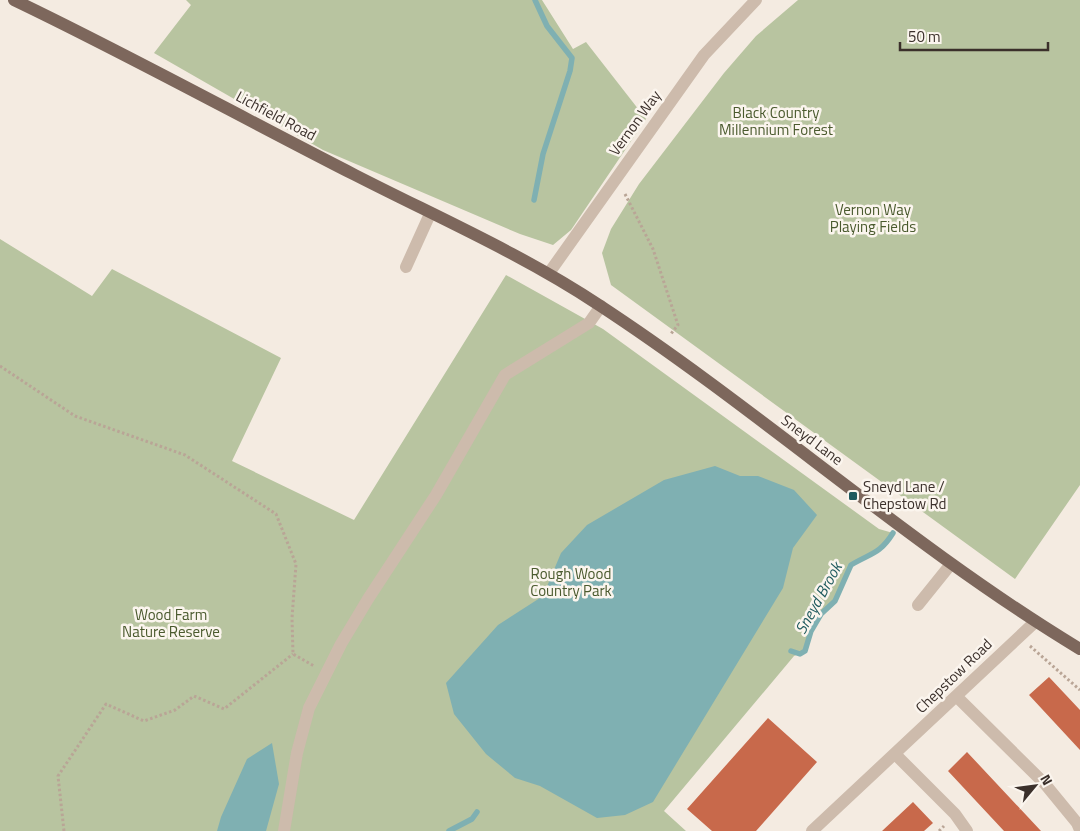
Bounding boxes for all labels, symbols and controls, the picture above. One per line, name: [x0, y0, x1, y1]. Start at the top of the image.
scale bar: [900, 20, 1048, 52]
text: 50 m: [908, 25, 941, 48]
street label: Lichfield Road: [232, 85, 321, 146]
street label: Vernon Way: [603, 85, 666, 160]
park label: Black Country Millennium Forest: [719, 101, 834, 141]
park label: Vernon Way Playing Fields: [830, 198, 916, 238]
street label: Sneyd Lane: [777, 409, 848, 471]
place label: Sneyd Lane / Chepstow Rd: [863, 475, 947, 515]
marker: Sneyd Lane / Chepstow Rd: [847, 490, 859, 502]
water label: Sneyd Brook: [788, 556, 849, 638]
park label: Rough Wood Country Park: [530, 562, 612, 602]
park label: Wood Farm Nature Reserve: [122, 603, 220, 643]
street label: Chepstow Road: [910, 633, 997, 718]
north arrow: [1010, 761, 1060, 811]
text: N: [1035, 770, 1058, 789]

